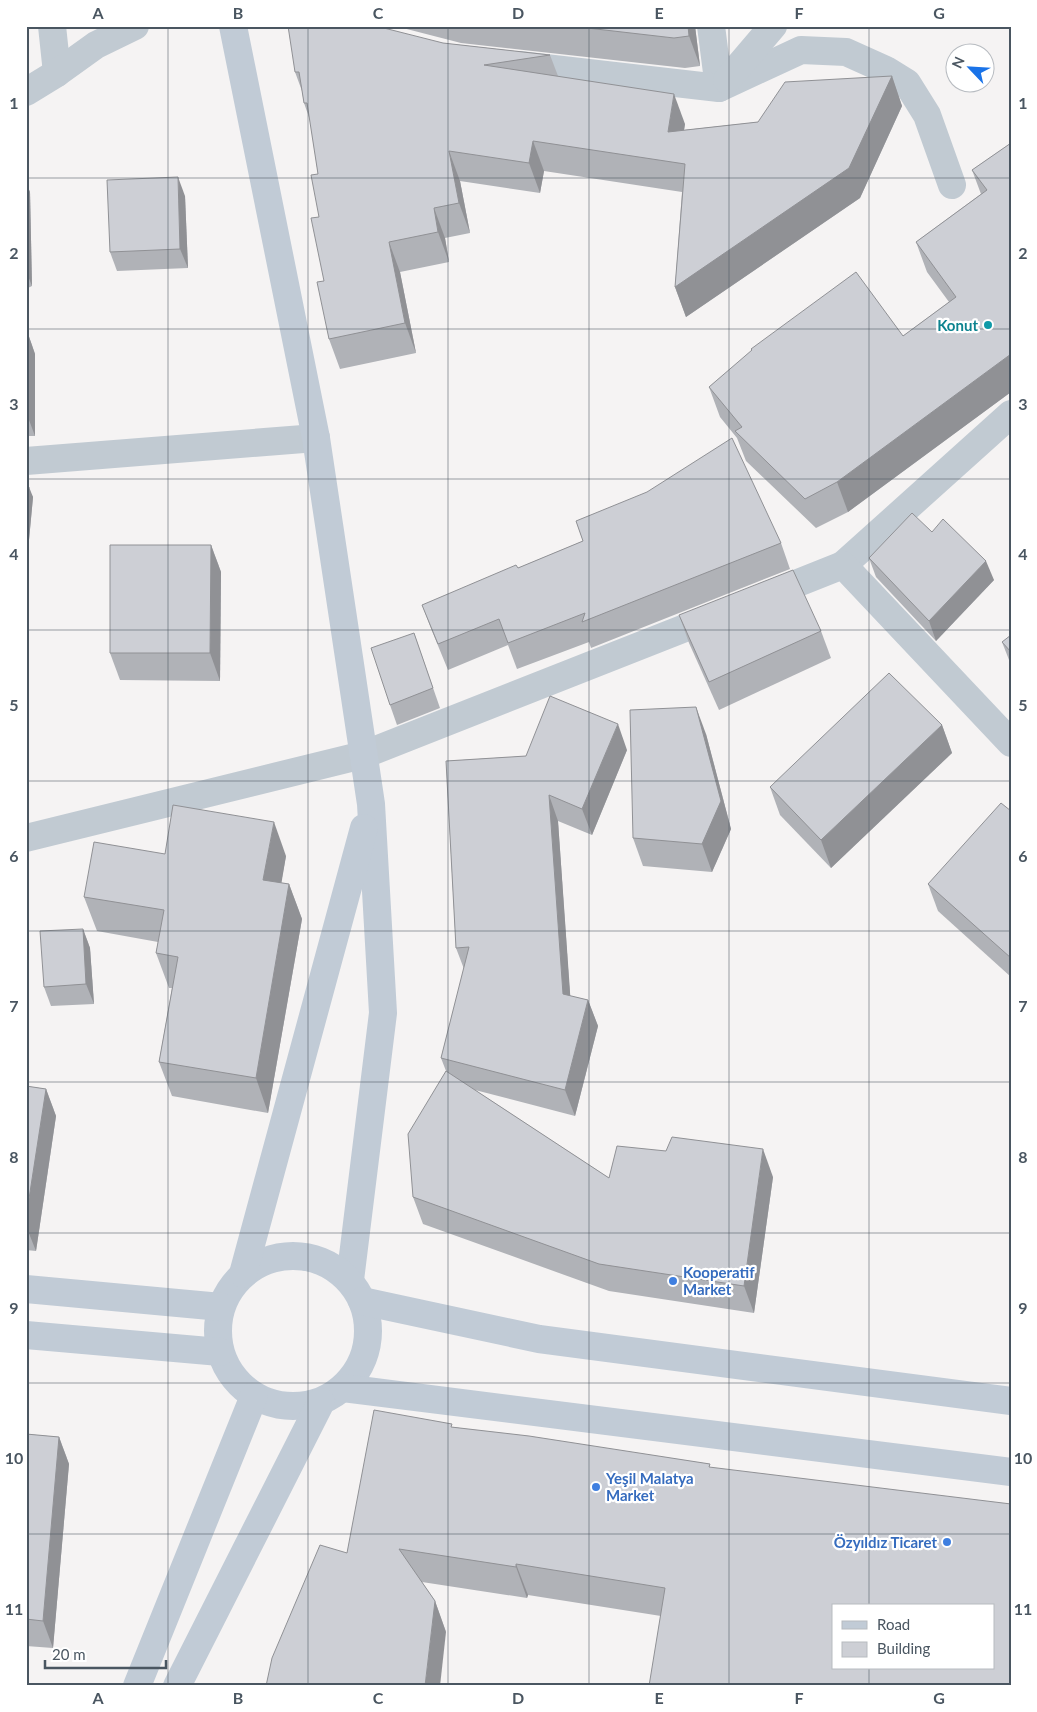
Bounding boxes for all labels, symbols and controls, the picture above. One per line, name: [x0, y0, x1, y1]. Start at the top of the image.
text: A: [91, 3, 104, 22]
text: B: [233, 3, 243, 22]
text: C: [373, 3, 384, 22]
text: D: [512, 3, 524, 22]
text: E: [654, 3, 664, 22]
text: F: [794, 3, 804, 22]
text: G: [933, 3, 945, 22]
north arrow: [944, 42, 994, 92]
text: N: [948, 54, 968, 71]
text: 1: [9, 93, 19, 112]
text: 1: [1018, 93, 1028, 112]
text: 2: [9, 243, 19, 262]
text: 2: [1018, 243, 1028, 262]
place label: Konut: [937, 316, 978, 334]
marker: Konut: [982, 319, 994, 331]
text: 3: [9, 394, 19, 413]
text: 3: [1018, 394, 1028, 413]
text: 4: [9, 544, 19, 563]
text: 4: [1018, 544, 1028, 563]
text: 5: [9, 695, 19, 714]
text: 5: [1018, 695, 1028, 714]
text: 6: [9, 846, 19, 865]
text: 6: [1018, 846, 1028, 865]
text: 7: [9, 996, 19, 1015]
text: 7: [1018, 996, 1028, 1015]
text: 8: [9, 1147, 19, 1166]
text: 8: [1018, 1147, 1028, 1166]
place label: Kooperatif Market: [683, 1263, 755, 1298]
marker: Kooperatif Market: [667, 1275, 679, 1287]
text: 9: [9, 1298, 19, 1317]
text: 9: [1018, 1298, 1028, 1317]
text: 10: [5, 1448, 23, 1467]
text: 10: [1014, 1448, 1032, 1467]
place label: Yeşil Malatya Market: [605, 1469, 694, 1504]
marker: Yeşil Malatya Market: [590, 1481, 602, 1493]
place label: Özyıldız Ticaret: [834, 1533, 937, 1551]
marker: Özyıldız Ticaret: [941, 1536, 953, 1548]
text: 11: [5, 1599, 23, 1618]
text: 11: [1014, 1599, 1032, 1618]
legend: [832, 1604, 994, 1670]
text: Road: [877, 1615, 910, 1633]
scale bar: [45, 1637, 166, 1669]
text: Building: [877, 1639, 930, 1657]
text: 20 m: [52, 1645, 86, 1663]
text: A: [91, 1688, 104, 1707]
text: B: [233, 1688, 243, 1707]
text: C: [373, 1688, 384, 1707]
text: D: [512, 1688, 524, 1707]
text: E: [654, 1688, 664, 1707]
text: F: [794, 1688, 804, 1707]
text: G: [933, 1688, 945, 1707]

